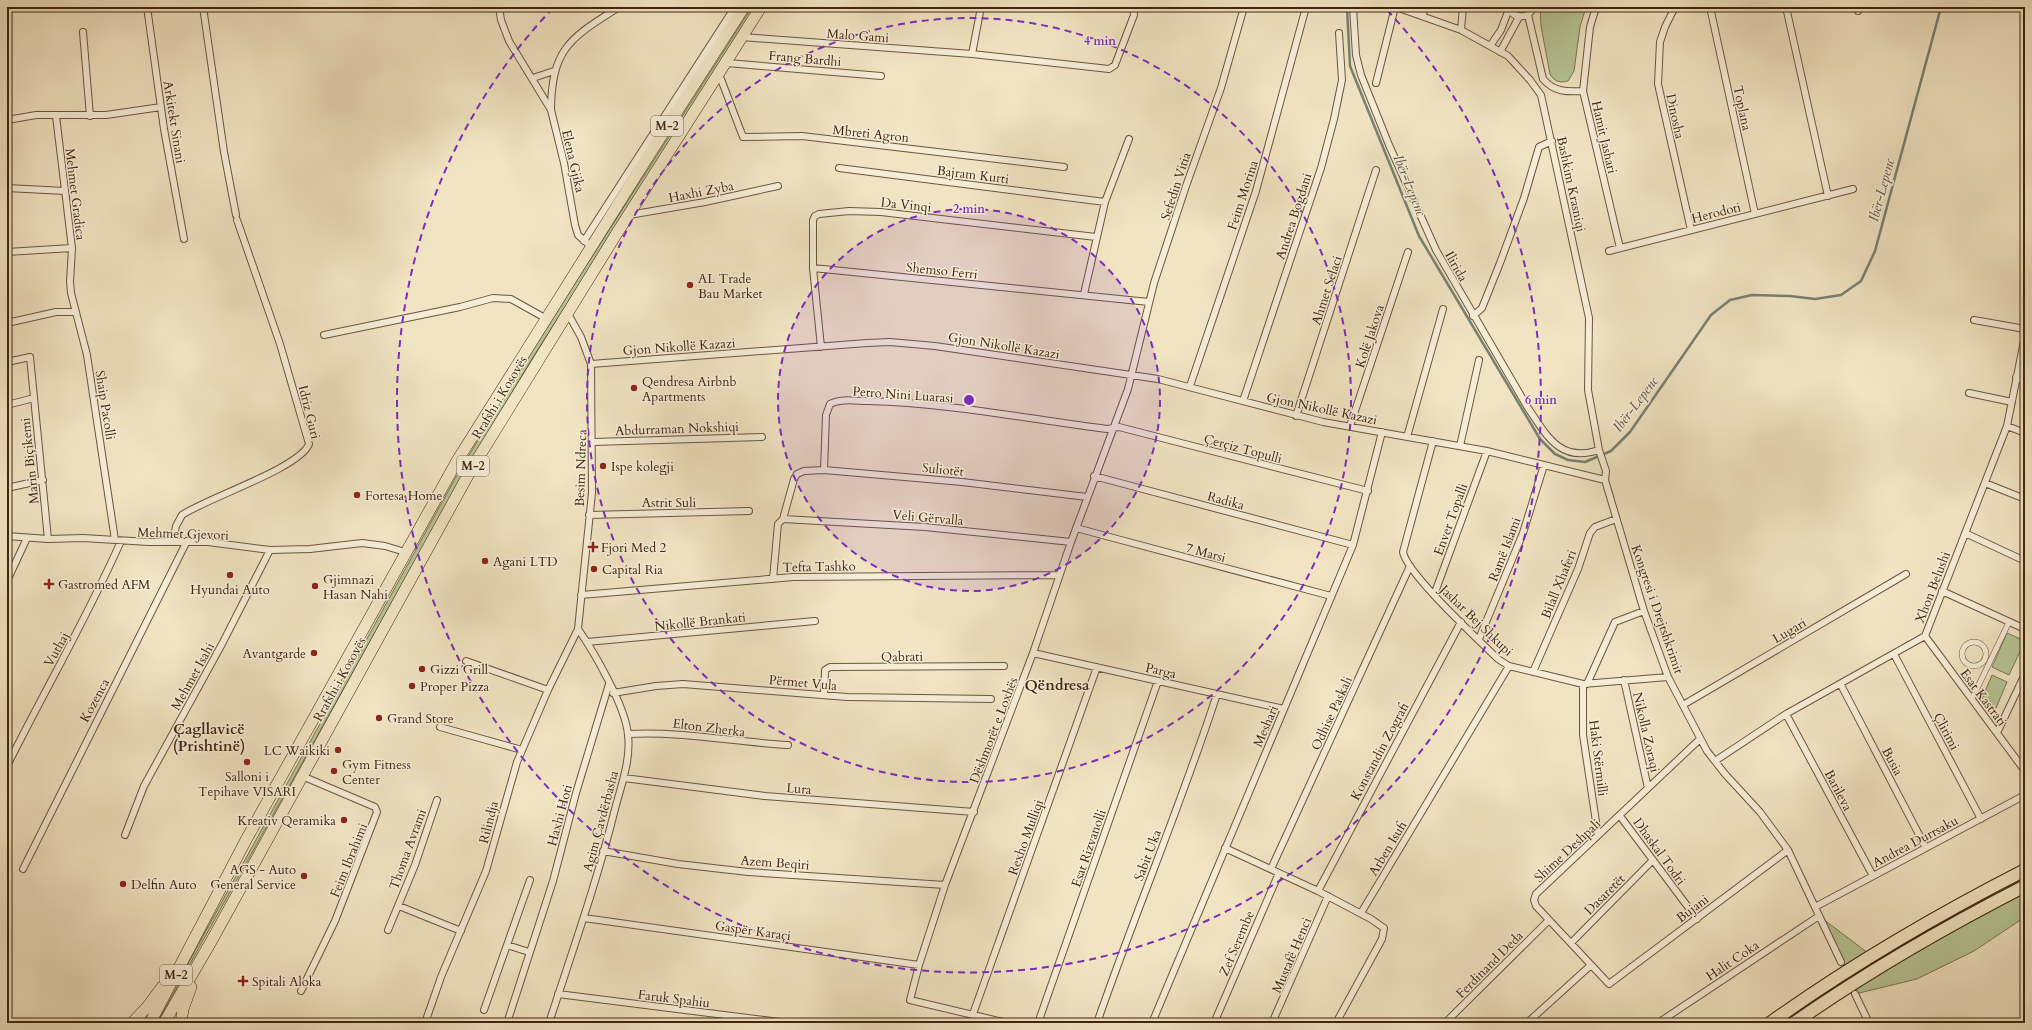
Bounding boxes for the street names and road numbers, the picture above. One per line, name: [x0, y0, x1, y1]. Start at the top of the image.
street label: Malo Gami: [826, 25, 890, 47]
street label: Frang Bardhi: [768, 47, 842, 71]
street label: Arkitekt Sinani: [159, 80, 189, 165]
street label: Toplana: [1728, 84, 1756, 133]
street label: Dinosha: [1661, 92, 1689, 141]
street label: Hamit Jashari: [1587, 99, 1621, 176]
road number: M-2: [651, 116, 683, 136]
street label: Mbreti Agron: [832, 121, 911, 147]
street label: Elena Gjika: [557, 128, 589, 195]
street label: Bashkim Krasniqi: [1552, 135, 1590, 234]
street label: Mehmet Gradica: [60, 147, 90, 242]
street label: Sefedin Vitia: [1157, 150, 1195, 223]
street label: Feim Morina: [1223, 158, 1263, 232]
street label: Bajram Kurti: [936, 162, 1010, 188]
street label: Andrea Bogdani: [1271, 170, 1317, 262]
street label: Haxhi Zyba: [667, 177, 736, 207]
street label: Da Vinqi: [880, 193, 932, 217]
street label: Herodoti: [1690, 198, 1743, 228]
street label: Ilirida: [1440, 248, 1472, 285]
street label: Ahmet Selaci: [1307, 253, 1347, 327]
street label: Shemso Ferri: [905, 258, 979, 284]
street label: Kolë Jakova: [1351, 302, 1389, 370]
street label: Gjon Nikollë Kazazi: [947, 328, 1061, 364]
street label: Gjon Nikollë Kazazi: [622, 334, 736, 360]
street label: Rrafshi i Kosovës: [468, 353, 532, 442]
street label: Shaip Pacolli: [91, 369, 119, 441]
street label: Petro Nini Luarasi: [852, 382, 954, 408]
street label: Idriz Guri: [294, 383, 324, 441]
street label: Gjon Nikollë Kazazi: [1265, 388, 1379, 430]
street label: Marin Biçikemi: [16, 416, 43, 505]
street label: Abdurraman Nokshiqi: [615, 418, 740, 440]
street label: Besim Ndreca: [571, 429, 591, 507]
street label: Çerçiz Topulli: [1202, 430, 1284, 468]
road number: M-2: [457, 456, 489, 476]
street label: Suliotët: [921, 459, 965, 481]
street label: Enver Topalli: [1430, 480, 1472, 558]
street label: Radika: [1205, 487, 1247, 515]
street label: Astrit Suli: [642, 494, 696, 512]
street label: Veli Gërvalla: [892, 506, 965, 530]
street label: Ramë Islami: [1484, 514, 1526, 584]
street label: Mehmet Gjevori: [137, 523, 229, 545]
street label: 7 Marsi: [1184, 539, 1228, 567]
street label: Kongresi i Drejtshkrimit: [1627, 542, 1688, 676]
street label: Bilall Xhaferi: [1537, 547, 1581, 621]
street label: Xhon Belushi: [1911, 549, 1955, 626]
street label: Tefta Tashko: [782, 557, 856, 577]
street label: Jashar Bej Shkupi: [1434, 580, 1517, 661]
street label: Nikollë Brankati: [654, 608, 747, 636]
street label: Lugari: [1769, 614, 1810, 648]
street label: Vuthaj: [40, 629, 74, 670]
street label: Rrafshi i Kosovës: [309, 634, 371, 725]
street label: Mehmet Isahi: [167, 639, 219, 714]
street label: Qabrati: [881, 648, 923, 666]
street label: Parga: [1144, 659, 1178, 683]
street label: Esat Kastrati: [1956, 665, 2011, 730]
street label: Përmet Vula: [768, 671, 838, 695]
street label: Odhise Paskali: [1307, 673, 1357, 753]
street label: Kozenca: [76, 675, 114, 726]
street label: Dëshmorët e Loxhës: [965, 675, 1022, 786]
street label: Nikolla Zoraqi: [1628, 690, 1664, 774]
street label: Konstandin Zografi: [1347, 699, 1414, 803]
street label: Meshari: [1249, 702, 1283, 750]
street label: Çlirimi: [1929, 710, 1964, 754]
street label: Elton Zherka: [672, 715, 747, 741]
street label: Haki Stërmilli: [1584, 719, 1612, 798]
street label: Busia: [1877, 744, 1907, 779]
street label: Barileva: [1820, 767, 1857, 815]
street label: Agim Çavdërbasha: [579, 768, 623, 874]
street label: Lura: [785, 779, 813, 799]
street label: Haxhi Hoti: [543, 782, 577, 848]
street label: Rexho Mulliqi: [1004, 797, 1048, 878]
street label: Rilindja: [475, 799, 503, 845]
street label: Thoma Avrami: [385, 806, 431, 892]
street label: Esat Rizvanolli: [1067, 807, 1111, 890]
street label: Andrea Durrsaku: [1869, 812, 1961, 872]
street label: Dhaskal Todri: [1629, 814, 1690, 889]
street label: Shime Deshpali: [1530, 815, 1605, 886]
street label: Arben Isufi: [1364, 817, 1412, 879]
street label: Feim Ibrahimi: [326, 820, 372, 900]
street label: Sabit Uka: [1130, 827, 1166, 884]
street label: Azem Beqiri: [740, 852, 810, 874]
street label: Dasaretët: [1580, 870, 1629, 919]
street label: Bujani: [1673, 890, 1713, 927]
street label: Zef Serembe: [1215, 908, 1259, 979]
street label: Mustafë Henci: [1268, 914, 1316, 996]
street label: Gaspër Karaçi: [714, 917, 792, 945]
street label: Ferdinand Deda: [1452, 927, 1528, 1002]
street label: Halit Coka: [1702, 936, 1763, 985]
road number: M-2: [160, 965, 192, 985]
street label: Faruk Spahiu: [637, 986, 711, 1012]

